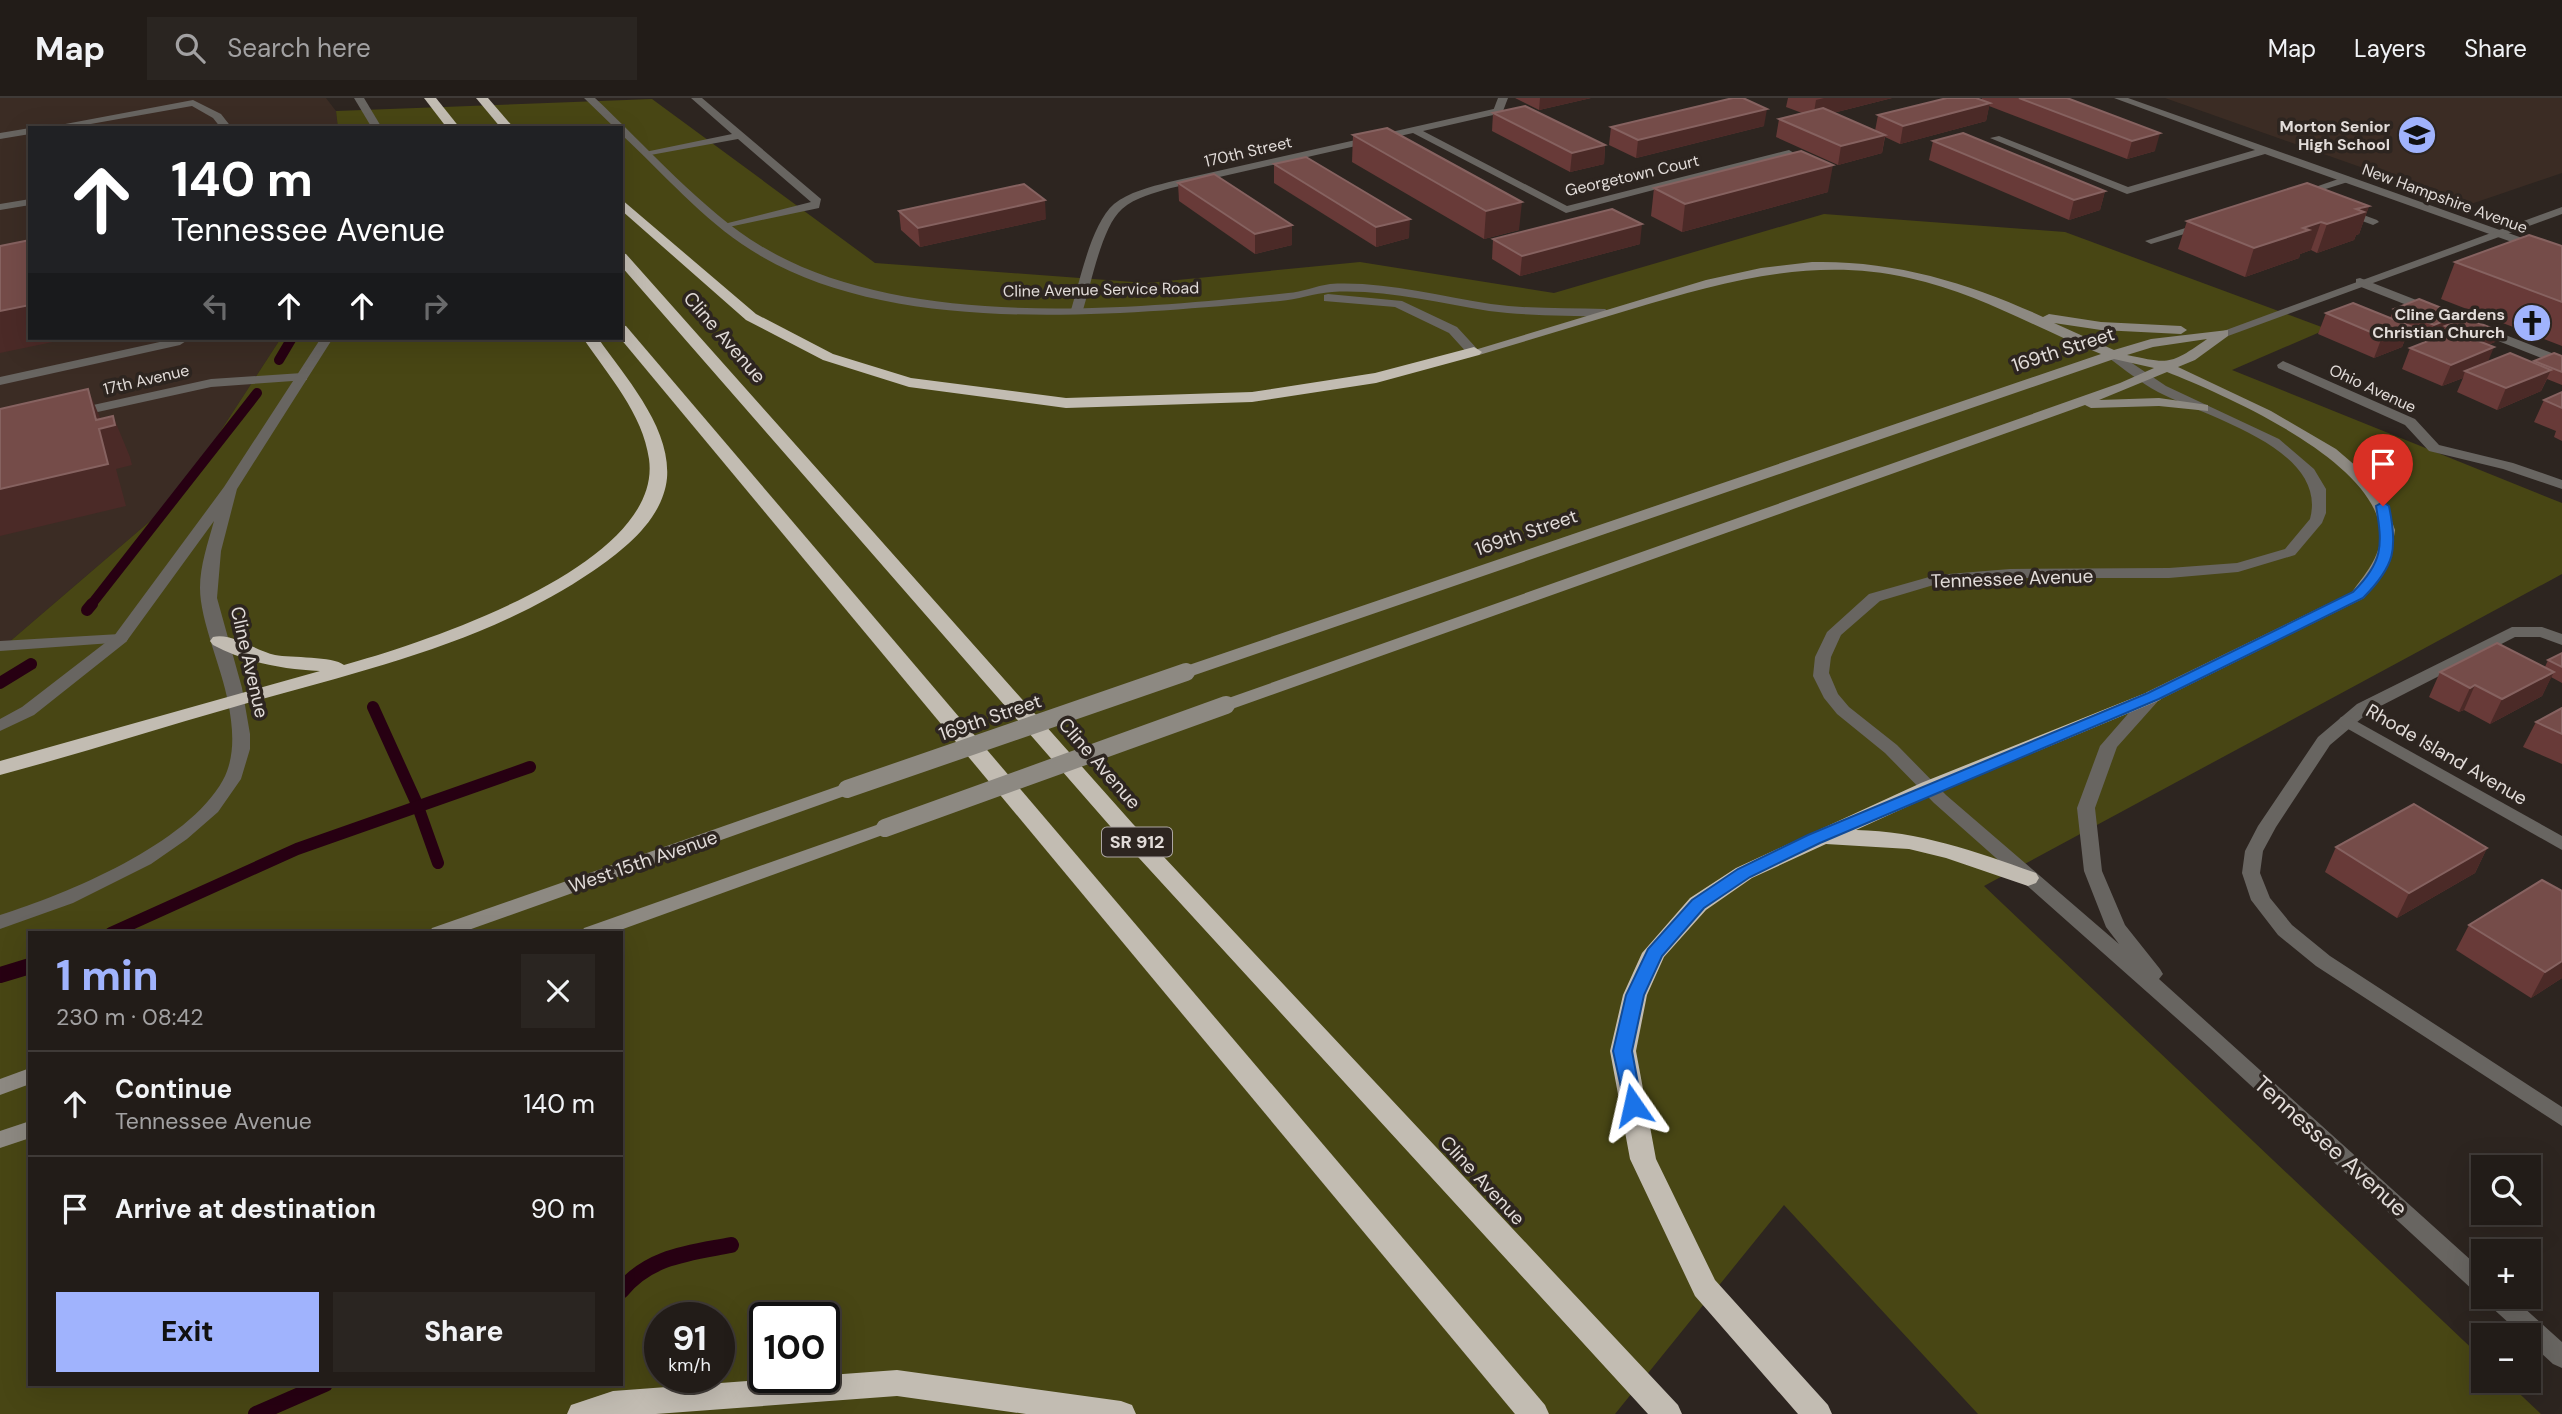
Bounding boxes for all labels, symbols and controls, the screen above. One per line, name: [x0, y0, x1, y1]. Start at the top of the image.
search box: [147, 17, 637, 80]
text: Map: [35, 27, 105, 70]
icon: search: [171, 29, 209, 67]
text: Search here: [227, 31, 371, 65]
text: Map: [2268, 33, 2316, 64]
text: Layers: [2354, 33, 2426, 64]
text: Share: [2464, 33, 2527, 64]
school or university icon: Morton Senior High School: [2396, 114, 2438, 156]
place label: Morton Senior High School: [2280, 116, 2390, 155]
street label: 170th Street: [1202, 131, 1294, 172]
text: 140 m: [171, 147, 313, 211]
street label: Georgetown Court: [1563, 150, 1701, 201]
icon: ahead: [56, 154, 147, 245]
street label: New Hampshire Avenue: [2359, 159, 2530, 238]
text: Tennessee Avenue: [171, 209, 445, 251]
street label: Cline Avenue Service Road: [1003, 277, 1199, 302]
street label: Cline Avenue: [678, 286, 771, 388]
icon: left: [197, 287, 235, 325]
icon: ahead: [270, 287, 308, 325]
icon: ahead: [343, 287, 381, 325]
icon: right: [416, 287, 454, 325]
church icon: Cline Gardens Christian Church: [2511, 302, 2553, 344]
place label: Cline Gardens Christian Church: [2372, 304, 2505, 343]
street label: 169th Street: [2009, 321, 2118, 378]
street label: 17th Avenue: [101, 359, 191, 400]
street label: Ohio Avenue: [2326, 359, 2420, 418]
pin: [2353, 434, 2413, 506]
icon: arrive: [2364, 445, 2402, 483]
street label: 169th Street: [1472, 503, 1581, 562]
street label: Tennessee Avenue: [1930, 563, 2094, 594]
street label: Cline Avenue: [225, 604, 274, 720]
street label: 169th Street: [936, 688, 1045, 747]
street label: Rhode Island Avenue: [2362, 698, 2532, 811]
street label: Cline Avenue: [1053, 712, 1146, 814]
street label: West 15th Avenue: [566, 824, 721, 899]
road number: SR 912: [1102, 828, 1172, 856]
text: 1 min: [56, 948, 159, 1003]
button: close: [521, 954, 595, 1028]
text: 230 m · 08:42: [56, 1002, 204, 1032]
position arrow: [1596, 1068, 1670, 1142]
street label: Tennessee Avenue: [2248, 1069, 2414, 1223]
text: Continue: [115, 1072, 232, 1106]
icon: ahead: [56, 1085, 94, 1123]
text: 140 m: [523, 1087, 595, 1121]
text: Tennessee Avenue: [115, 1106, 312, 1136]
street label: Cline Avenue: [1435, 1130, 1531, 1230]
map controls: [2471, 1155, 2541, 1393]
button: search: [2471, 1155, 2541, 1225]
icon: arrive: [56, 1190, 94, 1228]
text: Arrive at destination: [115, 1192, 376, 1226]
text: 90 m: [531, 1192, 595, 1226]
button: +: [2471, 1239, 2541, 1309]
button: Exit: [56, 1292, 319, 1372]
button: Share: [333, 1292, 595, 1372]
speed limit sign: 100: [749, 1302, 840, 1393]
text: 91: [672, 1315, 707, 1361]
button: −: [2471, 1323, 2541, 1393]
text: km/h: [668, 1353, 711, 1377]

